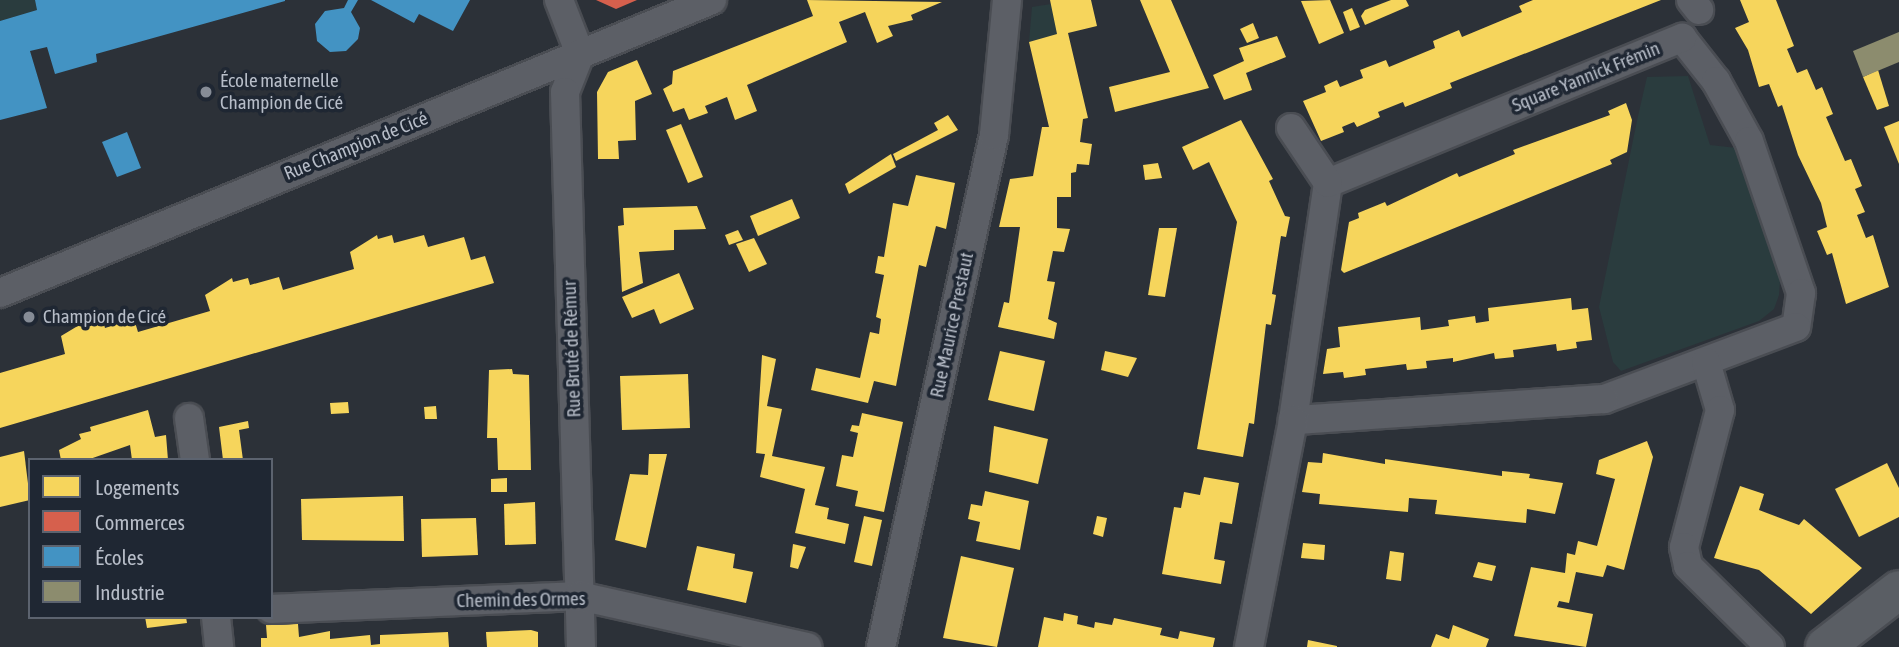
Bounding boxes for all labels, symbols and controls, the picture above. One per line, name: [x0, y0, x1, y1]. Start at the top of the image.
street label: Square Yannick Frémin: [1509, 37, 1663, 117]
place label: École maternelle Champion de Cicé: [220, 70, 343, 114]
marker: École maternelle Champion de Cicé: [198, 84, 214, 100]
street label: Rue Champion de Cicé: [281, 107, 431, 185]
street label: Rue Maurice Prestaut: [925, 250, 979, 400]
street label: Rue Bruté de Rémur: [558, 280, 586, 418]
place label: Champion de Cicé: [43, 306, 166, 328]
marker: Champion de Cicé: [21, 309, 37, 325]
legend: [28, 458, 273, 619]
text: Logements: [95, 475, 179, 499]
text: Commerces: [95, 510, 185, 534]
text: Écoles: [95, 545, 144, 569]
text: Industrie: [95, 580, 165, 604]
street label: Chemin des Ormes: [456, 587, 586, 613]

